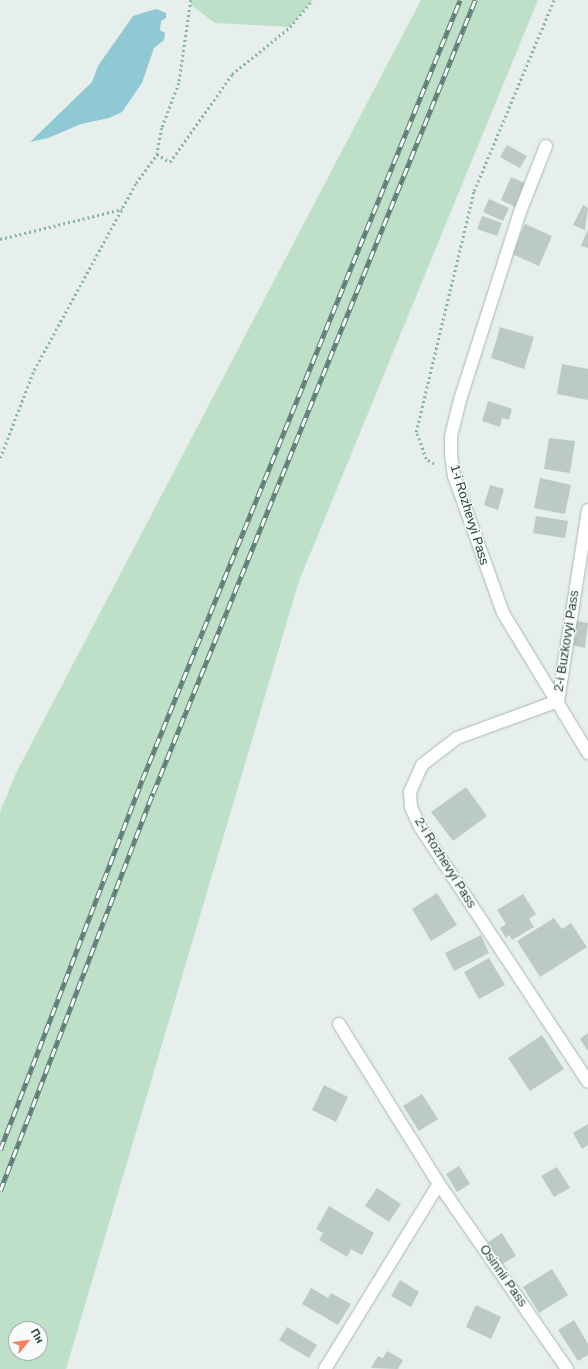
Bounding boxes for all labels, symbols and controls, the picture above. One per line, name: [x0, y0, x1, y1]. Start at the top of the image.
street label: 1-i Rozhevyi Pass: [446, 463, 492, 567]
street label: 2-i Buzkovyi Pass: [551, 589, 583, 693]
street label: 2-i Rozhevyi Pass: [411, 815, 479, 911]
street label: Osinnii Pass: [476, 1242, 530, 1310]
north arrow: [8, 1321, 48, 1361]
text: Пн: [29, 1326, 46, 1345]

